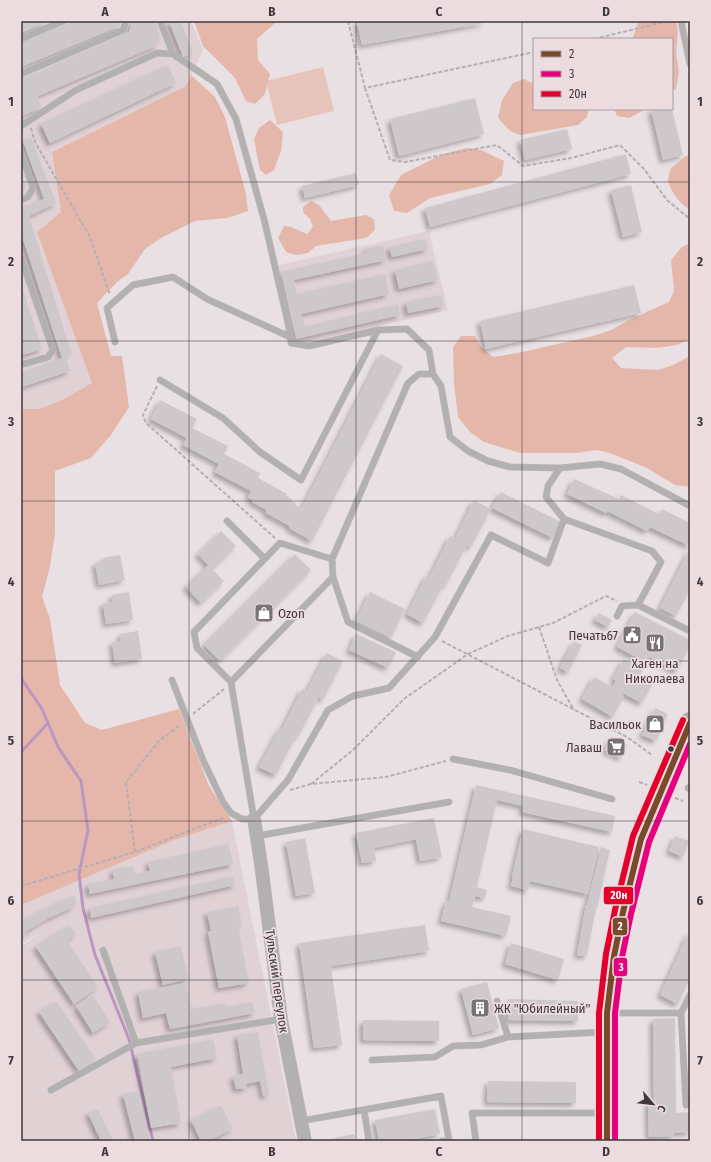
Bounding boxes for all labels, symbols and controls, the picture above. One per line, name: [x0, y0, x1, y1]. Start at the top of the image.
text: A: [100, 4, 109, 19]
text: B: [268, 4, 276, 19]
text: C: [436, 4, 443, 19]
text: D: [602, 4, 610, 19]
legend: [533, 38, 673, 110]
text: 2: [569, 47, 574, 61]
text: 3: [569, 67, 574, 81]
text: 20н: [569, 87, 587, 101]
text: 1: [8, 94, 14, 109]
text: 1: [697, 94, 703, 109]
text: 2: [7, 254, 14, 269]
text: 2: [696, 254, 703, 269]
text: 3: [7, 414, 14, 429]
text: 3: [696, 414, 703, 429]
text: 4: [8, 574, 15, 589]
text: 4: [697, 574, 704, 589]
shop icon: Ozon: [253, 602, 275, 624]
place label: Ozon: [278, 606, 305, 621]
public building icon: Печать67: [621, 624, 643, 646]
place label: Печать67: [568, 628, 618, 643]
restaurant icon: Хаген на Николаева: [644, 632, 666, 654]
place label: Хаген на Николаева: [625, 656, 685, 686]
shop icon: Васильок: [644, 713, 666, 735]
place label: Васильок: [589, 717, 641, 732]
text: 5: [8, 733, 14, 748]
text: 5: [697, 733, 703, 748]
supermarket icon: Лаваш: [605, 736, 627, 758]
place label: Лаваш: [566, 740, 602, 755]
unlabelled marker: [666, 744, 676, 754]
line badge: 20н: [603, 886, 634, 905]
text: 20н: [610, 889, 628, 902]
text: 6: [8, 893, 15, 908]
text: 6: [697, 893, 704, 908]
line badge: 2: [612, 917, 628, 936]
text: 2: [616, 920, 623, 933]
street label: Тульский переулок: [262, 928, 292, 1034]
line badge: 3: [613, 957, 628, 977]
text: 3: [617, 961, 624, 974]
building icon: ЖК "Юбилейный": [469, 997, 491, 1019]
place label: ЖК "Юбилейный": [494, 1001, 591, 1016]
text: 7: [8, 1053, 14, 1068]
text: 7: [697, 1053, 703, 1068]
north arrow: [633, 1084, 673, 1124]
text: С: [654, 1103, 668, 1114]
text: A: [100, 1144, 109, 1159]
text: B: [268, 1144, 276, 1159]
text: C: [436, 1144, 443, 1159]
text: D: [602, 1144, 610, 1159]

